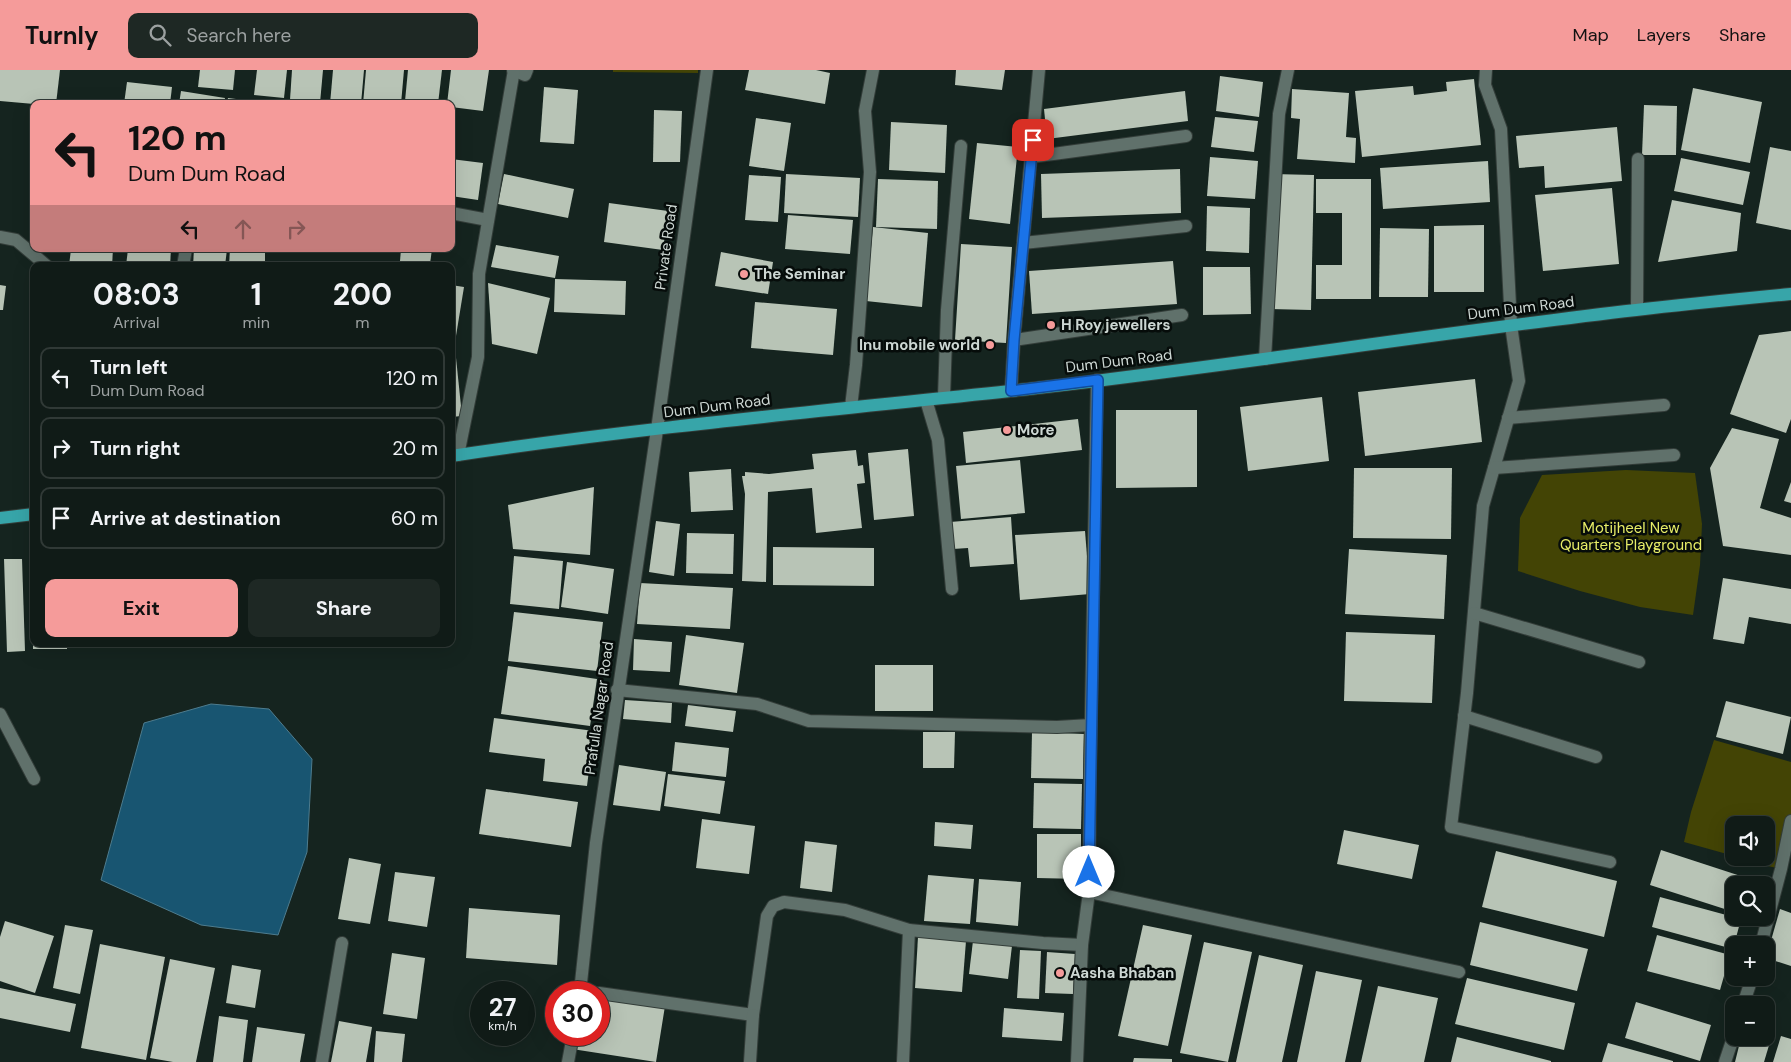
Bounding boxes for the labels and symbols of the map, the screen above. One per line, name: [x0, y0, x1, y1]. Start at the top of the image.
pin: [1012, 119, 1054, 161]
street label: Private Road: [650, 203, 682, 291]
place label: The Seminar: [754, 264, 845, 284]
marker: The Seminar: [738, 268, 750, 280]
street label: Dum Dum Road: [1466, 292, 1576, 324]
place label: H Roy jewellers: [1061, 315, 1170, 335]
marker: H Roy jewellers: [1045, 319, 1057, 331]
place label: Inu mobile world: [859, 335, 980, 355]
marker: Inu mobile world: [984, 339, 996, 351]
street label: Dum Dum Road: [1064, 345, 1174, 377]
street label: Dum Dum Road: [662, 390, 772, 422]
place label: More: [1017, 420, 1055, 440]
marker: More: [1001, 424, 1013, 436]
park label: Motijheel New Quarters Playground: [1560, 518, 1702, 555]
street label: Prafulla Nagar Road: [580, 640, 618, 776]
position arrow: [1062, 845, 1114, 897]
place label: Aasha Bhaban: [1070, 963, 1174, 983]
marker: Aasha Bhaban: [1054, 967, 1066, 979]
speed limit sign: 30: [545, 981, 610, 1046]

